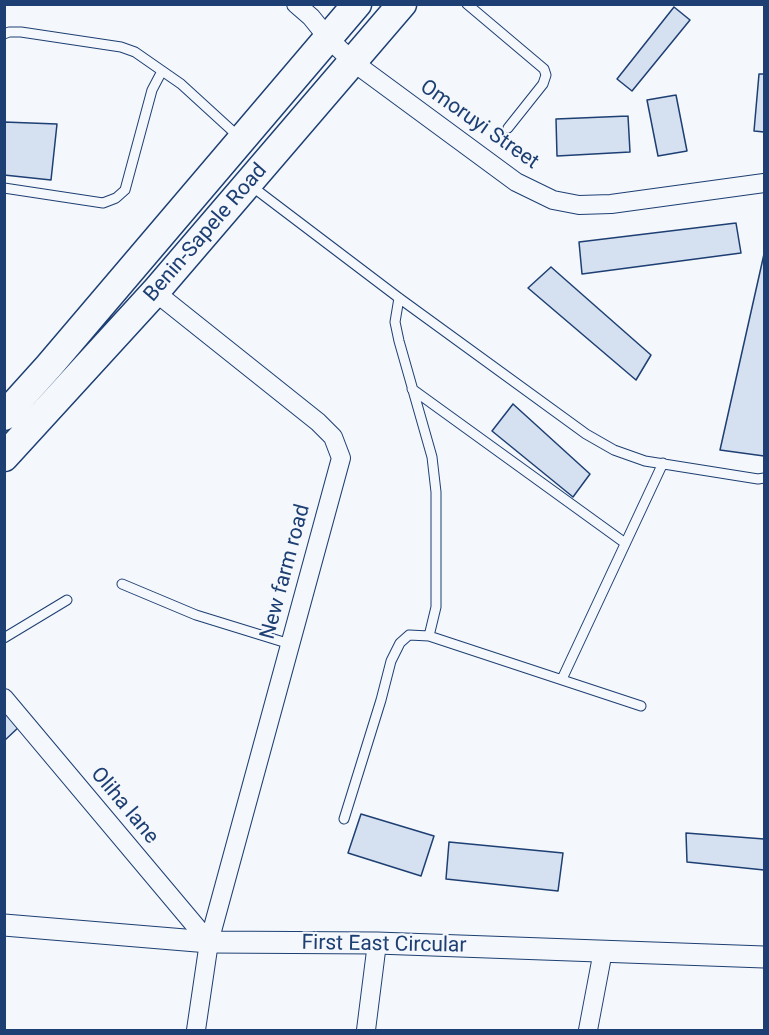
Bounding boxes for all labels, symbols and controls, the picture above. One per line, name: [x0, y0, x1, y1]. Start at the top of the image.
street label: Omoruyi Street: [415, 75, 543, 175]
street label: Benin-Sapele Road: [139, 159, 273, 307]
street label: New farm road: [256, 502, 316, 642]
street label: Oliha lane: [85, 763, 163, 849]
street label: First East Circular: [301, 931, 467, 959]

